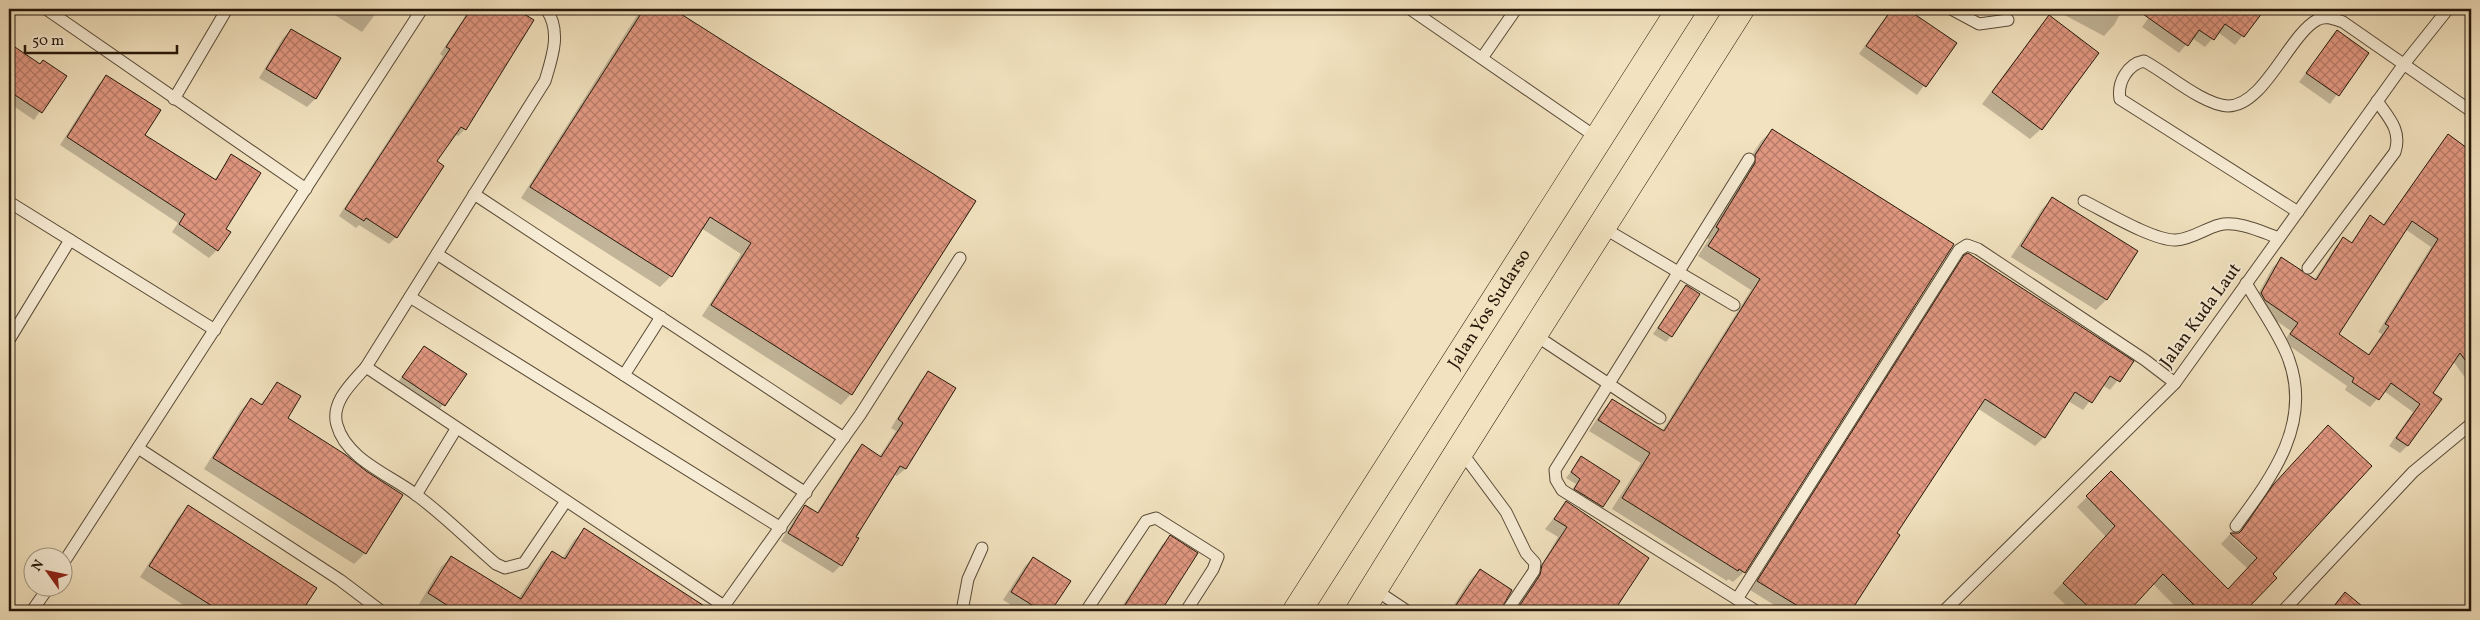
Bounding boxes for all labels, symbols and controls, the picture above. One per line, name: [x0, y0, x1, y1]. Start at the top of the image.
scale bar: [25, 22, 178, 54]
text: 50 m: [32, 31, 64, 52]
street label: Jalan Yos Sudarso: [1442, 244, 1537, 374]
street label: Jalan Kuda Laut: [2154, 258, 2248, 374]
north arrow: [22, 548, 72, 598]
text: N: [28, 556, 49, 575]

